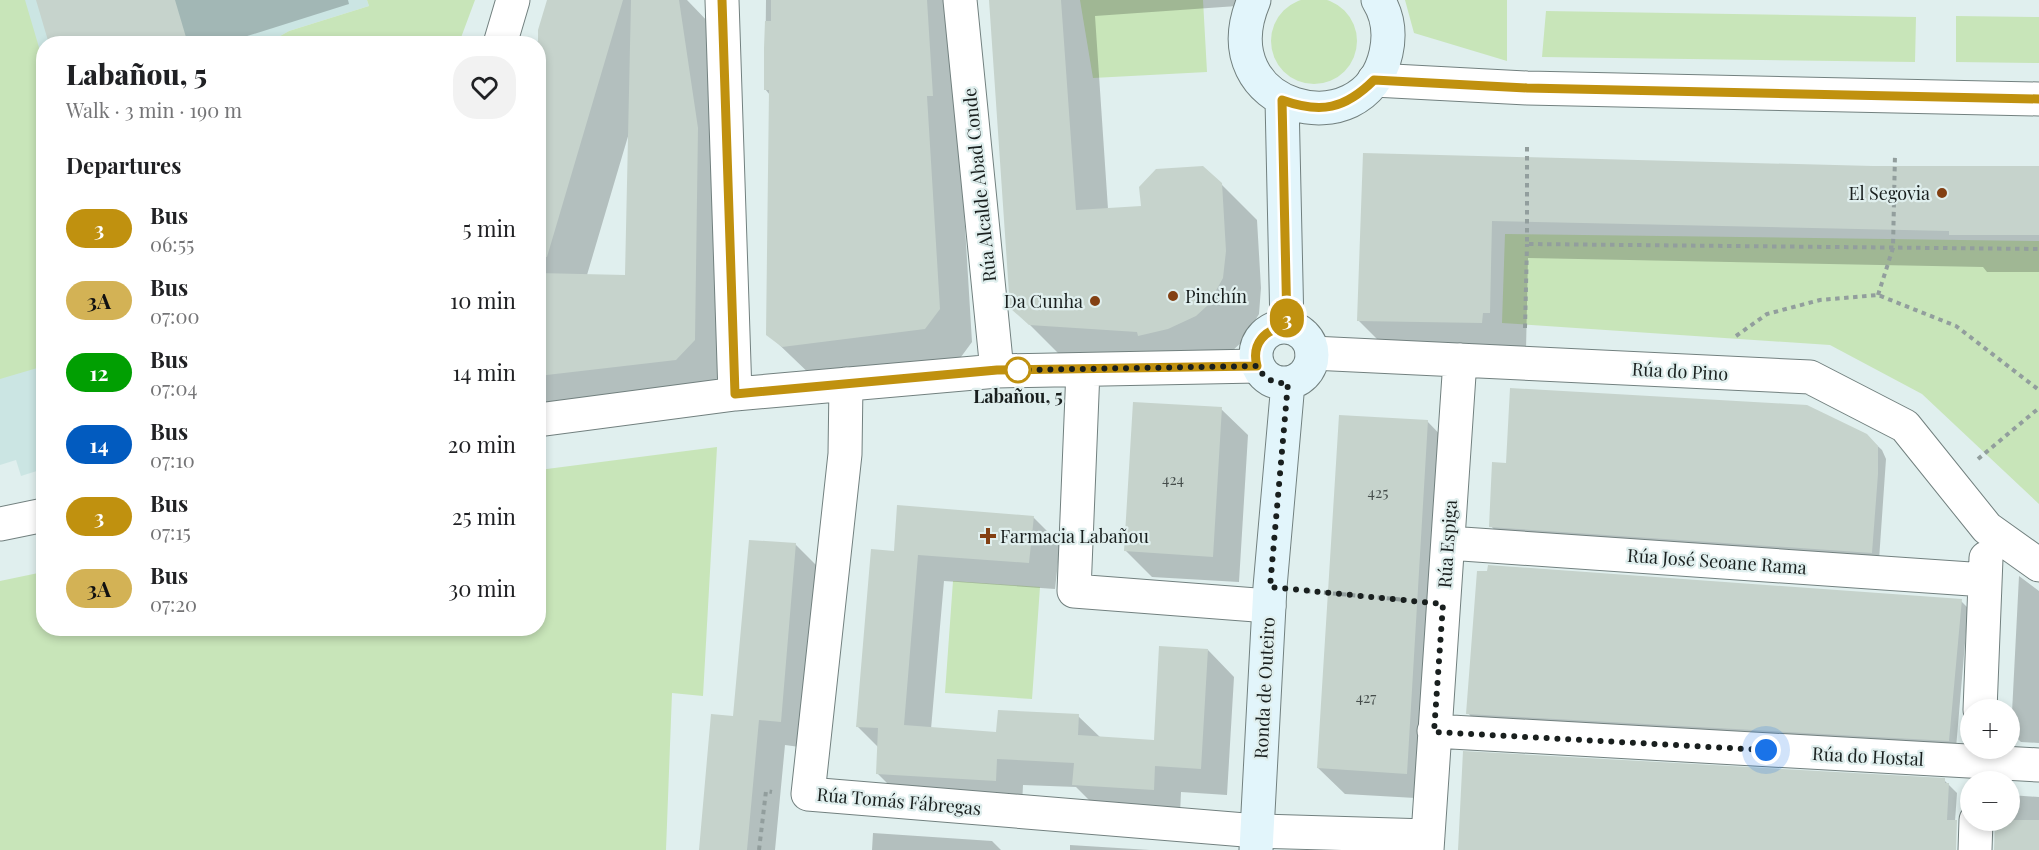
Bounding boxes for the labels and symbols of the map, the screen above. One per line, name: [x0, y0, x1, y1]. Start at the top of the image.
street label: Rúa Alcalde Abad Conde: [957, 87, 1001, 283]
place label: El Segovia: [1848, 181, 1930, 205]
marker: El Segovia: [1935, 186, 1949, 200]
place label: Pinchín: [1185, 284, 1247, 308]
place label: Da Cunha: [1004, 289, 1083, 313]
marker: Pinchín: [1166, 289, 1180, 303]
marker: Da Cunha: [1088, 294, 1102, 308]
line badge: 3: [1268, 298, 1306, 338]
street label: Rúa do Pino: [1631, 356, 1729, 386]
marker: Labañou, 5: [1005, 357, 1031, 383]
place label: Labañou, 5: [973, 384, 1063, 408]
house number: 424: [1162, 469, 1184, 489]
house number: 425: [1368, 482, 1388, 502]
street label: Rúa Espiga: [1432, 499, 1462, 589]
place label: Farmacia Labañou: [1000, 524, 1149, 548]
marker: Farmacia Labañou: [981, 529, 995, 543]
street label: Rúa José Seoane Rama: [1626, 543, 1808, 579]
street label: Ronda de Outeiro: [1248, 616, 1280, 760]
house number: 427: [1356, 687, 1376, 707]
your location: [1751, 735, 1781, 765]
street label: Rúa do Hostal: [1812, 741, 1924, 771]
street label: Rúa Tomás Fábregas: [816, 782, 982, 820]

